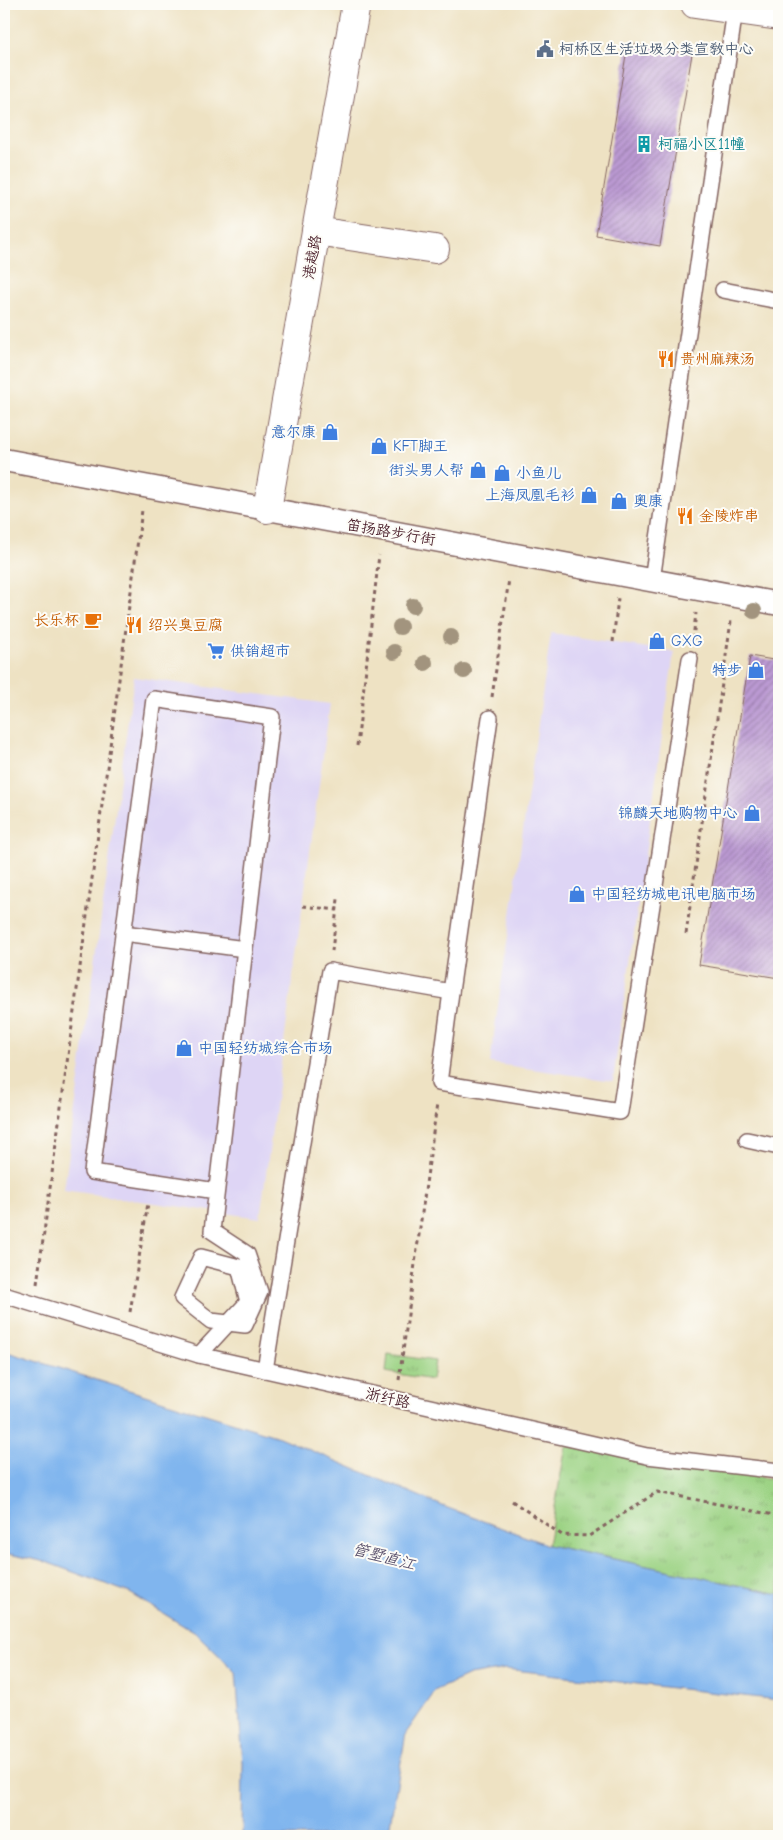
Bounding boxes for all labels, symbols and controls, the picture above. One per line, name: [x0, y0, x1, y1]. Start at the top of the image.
public building icon: 柯桥区生活垃圾分类宣教中心: [535, 39, 555, 59]
place label: 柯桥区生活垃圾分类宣教中心: [559, 40, 754, 58]
building icon: 柯福小区11幢: [634, 134, 654, 154]
place label: 柯福小区11幢: [658, 135, 745, 153]
street label: 港越路: [299, 233, 325, 281]
restaurant icon: 贵州麻辣汤: [656, 349, 676, 369]
place label: 贵州麻辣汤: [680, 350, 755, 368]
shop icon: 意尔康: [320, 422, 340, 442]
place label: 意尔康: [271, 423, 316, 441]
shop icon: KFT脚王: [369, 436, 389, 456]
place label: KFT脚王: [393, 437, 448, 455]
shop icon: 街头男人帮: [468, 460, 488, 480]
place label: 街头男人帮: [389, 461, 464, 479]
shop icon: 小鱼儿: [492, 463, 512, 483]
place label: 小鱼儿: [516, 464, 561, 482]
shop icon: 上海凤凰毛衫: [579, 485, 599, 505]
place label: 上海凤凰毛衫: [485, 486, 575, 504]
shop icon: 奥康: [609, 491, 629, 511]
place label: 奥康: [633, 492, 663, 510]
restaurant icon: 金陵炸串: [675, 506, 695, 526]
place label: 金陵炸串: [699, 507, 759, 525]
street label: 笛扬路步行街: [345, 515, 437, 549]
cafe icon: 长乐杯: [83, 610, 103, 630]
place label: 长乐杯: [34, 611, 79, 629]
restaurant icon: 绍兴臭豆腐: [124, 615, 144, 635]
place label: 绍兴臭豆腐: [148, 616, 223, 634]
shop icon: GXG: [647, 631, 667, 651]
place label: GXG: [671, 632, 703, 650]
supermarket icon: 供销超市: [206, 641, 226, 661]
place label: 供销超市: [230, 642, 290, 660]
shop icon: 特步: [746, 660, 766, 680]
place label: 特步: [712, 661, 742, 679]
shop icon: 锦麟天地购物中心: [742, 803, 762, 823]
place label: 锦麟天地购物中心: [618, 804, 738, 822]
shop icon: 中国轻纺城电讯电脑市场: [567, 884, 587, 904]
place label: 中国轻纺城电讯电脑市场: [591, 885, 756, 903]
shop icon: 中国轻纺城综合市场: [174, 1038, 194, 1058]
place label: 中国轻纺城综合市场: [198, 1039, 333, 1057]
street label: 浙纤路: [364, 1384, 412, 1412]
water label: 管墅直江: [350, 1540, 418, 1574]

